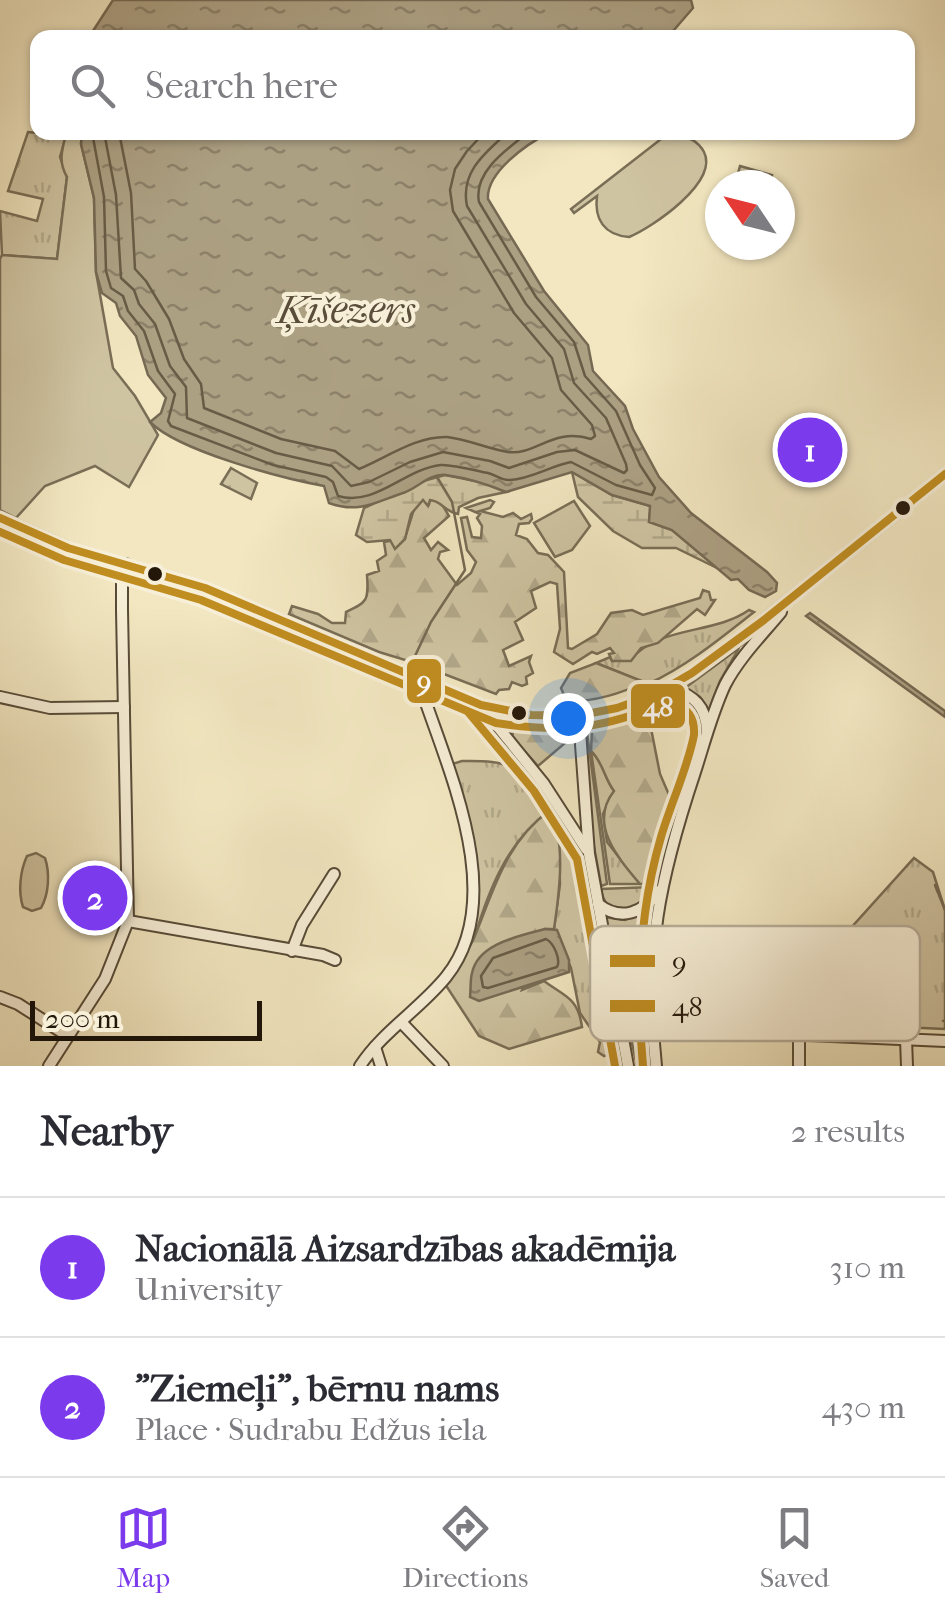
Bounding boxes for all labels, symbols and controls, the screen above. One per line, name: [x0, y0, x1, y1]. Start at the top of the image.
search box: [30, 30, 915, 140]
icon: search: [65, 58, 120, 113]
text: Search here: [145, 63, 338, 108]
north arrow: [705, 170, 795, 260]
water label: Ķīšezers: [274, 287, 415, 333]
pin: 1: [778, 412, 842, 488]
unlabelled marker: [893, 498, 913, 518]
unlabelled marker: [145, 564, 165, 584]
line badge: 9: [405, 657, 443, 705]
text: 9: [417, 664, 431, 697]
line badge: 48: [629, 682, 687, 730]
text: 48: [642, 690, 673, 724]
your location: [543, 693, 594, 744]
unlabelled marker: [509, 703, 529, 723]
pin: 2: [62, 860, 128, 936]
legend: [590, 926, 920, 1041]
text: 9: [672, 945, 687, 978]
text: 48: [672, 990, 703, 1023]
scale bar: [30, 996, 262, 1040]
text: 200 m: [45, 1002, 120, 1035]
text: Nearby: [40, 1107, 172, 1156]
text: 2 results: [791, 1113, 905, 1150]
text: Nacionālā Aizsardzības akadēmija: [135, 1226, 675, 1271]
text: 1: [67, 1249, 78, 1286]
text: 310 m: [830, 1249, 905, 1286]
text: University: [135, 1271, 282, 1308]
text: "Ziemeļi", bērnu nams: [135, 1366, 499, 1411]
text: 2: [64, 1389, 81, 1426]
text: 430 m: [822, 1389, 905, 1426]
text: Place · Sudrabu Edžus iela: [135, 1411, 486, 1448]
tab: Map: [116, 1501, 171, 1594]
tab: Directions: [402, 1501, 528, 1594]
tab: Saved: [760, 1501, 829, 1594]

